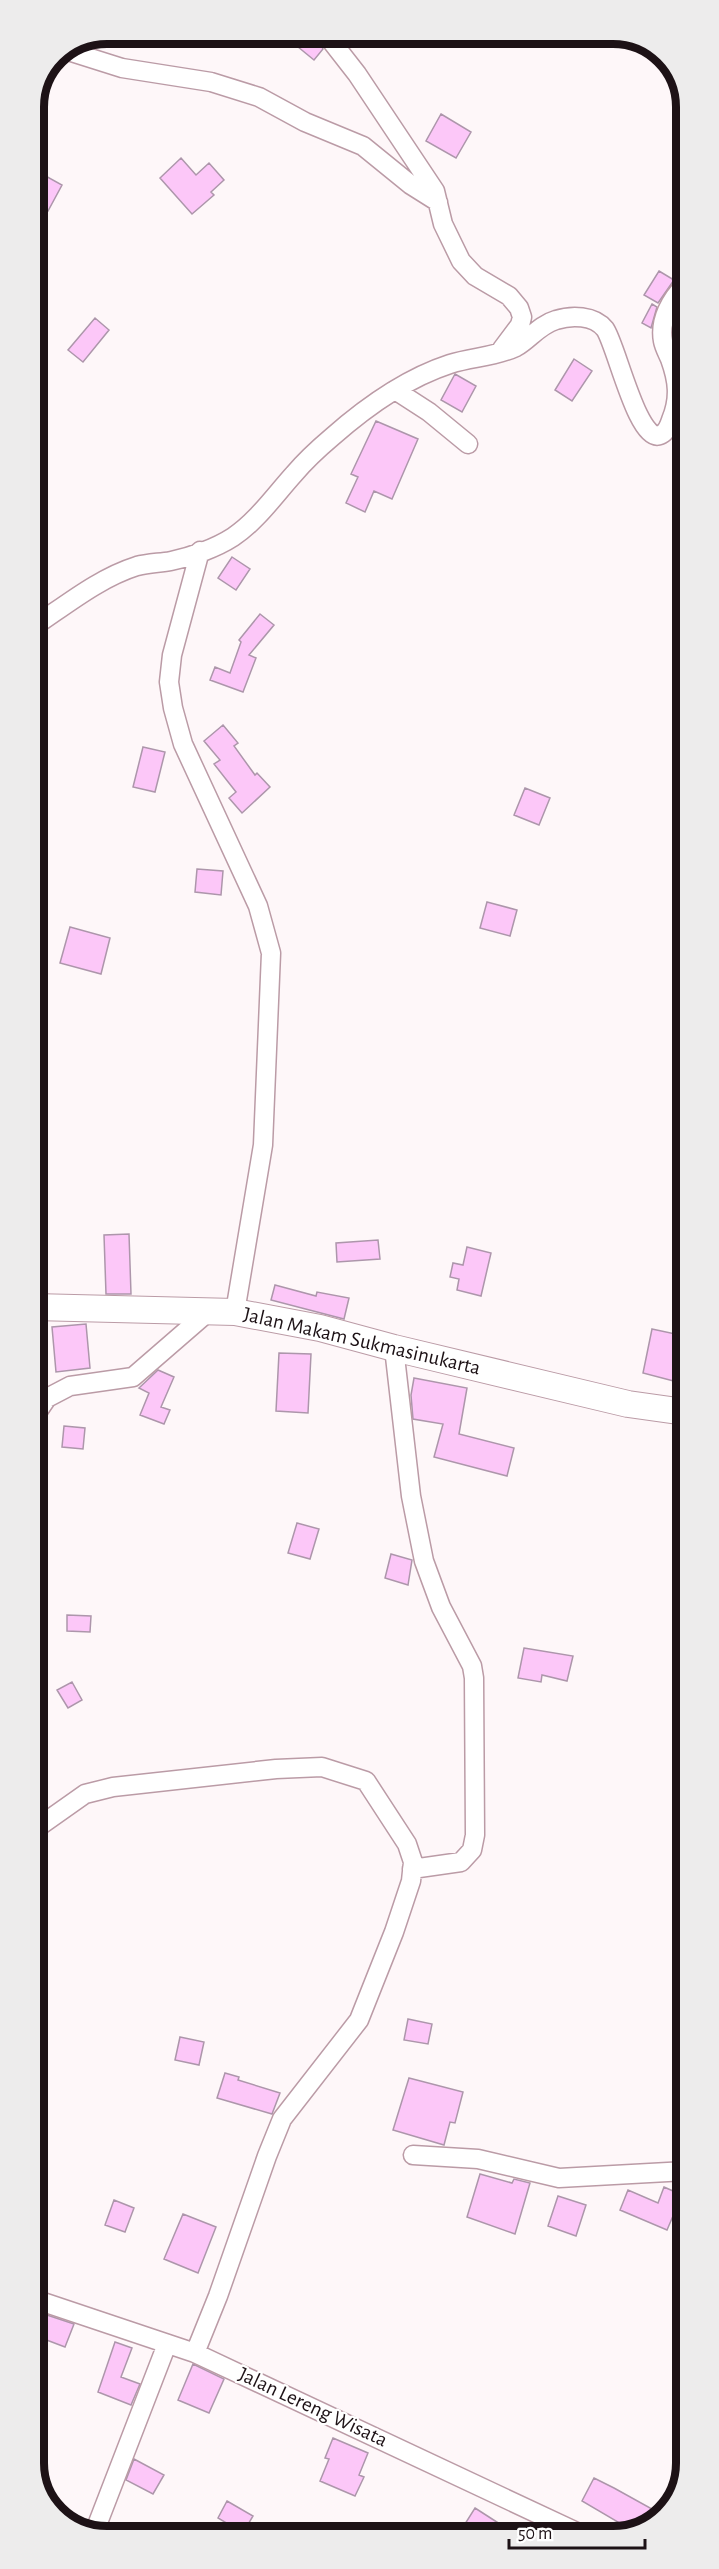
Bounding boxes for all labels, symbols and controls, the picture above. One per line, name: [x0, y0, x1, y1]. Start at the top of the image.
street label: Jalan Makam Sukmasinukarta: [241, 1303, 483, 1379]
street label: Jalan Lereng Wisata: [235, 2363, 391, 2451]
scale bar: [509, 2512, 646, 2550]
text: 50 m: [518, 2525, 552, 2543]

